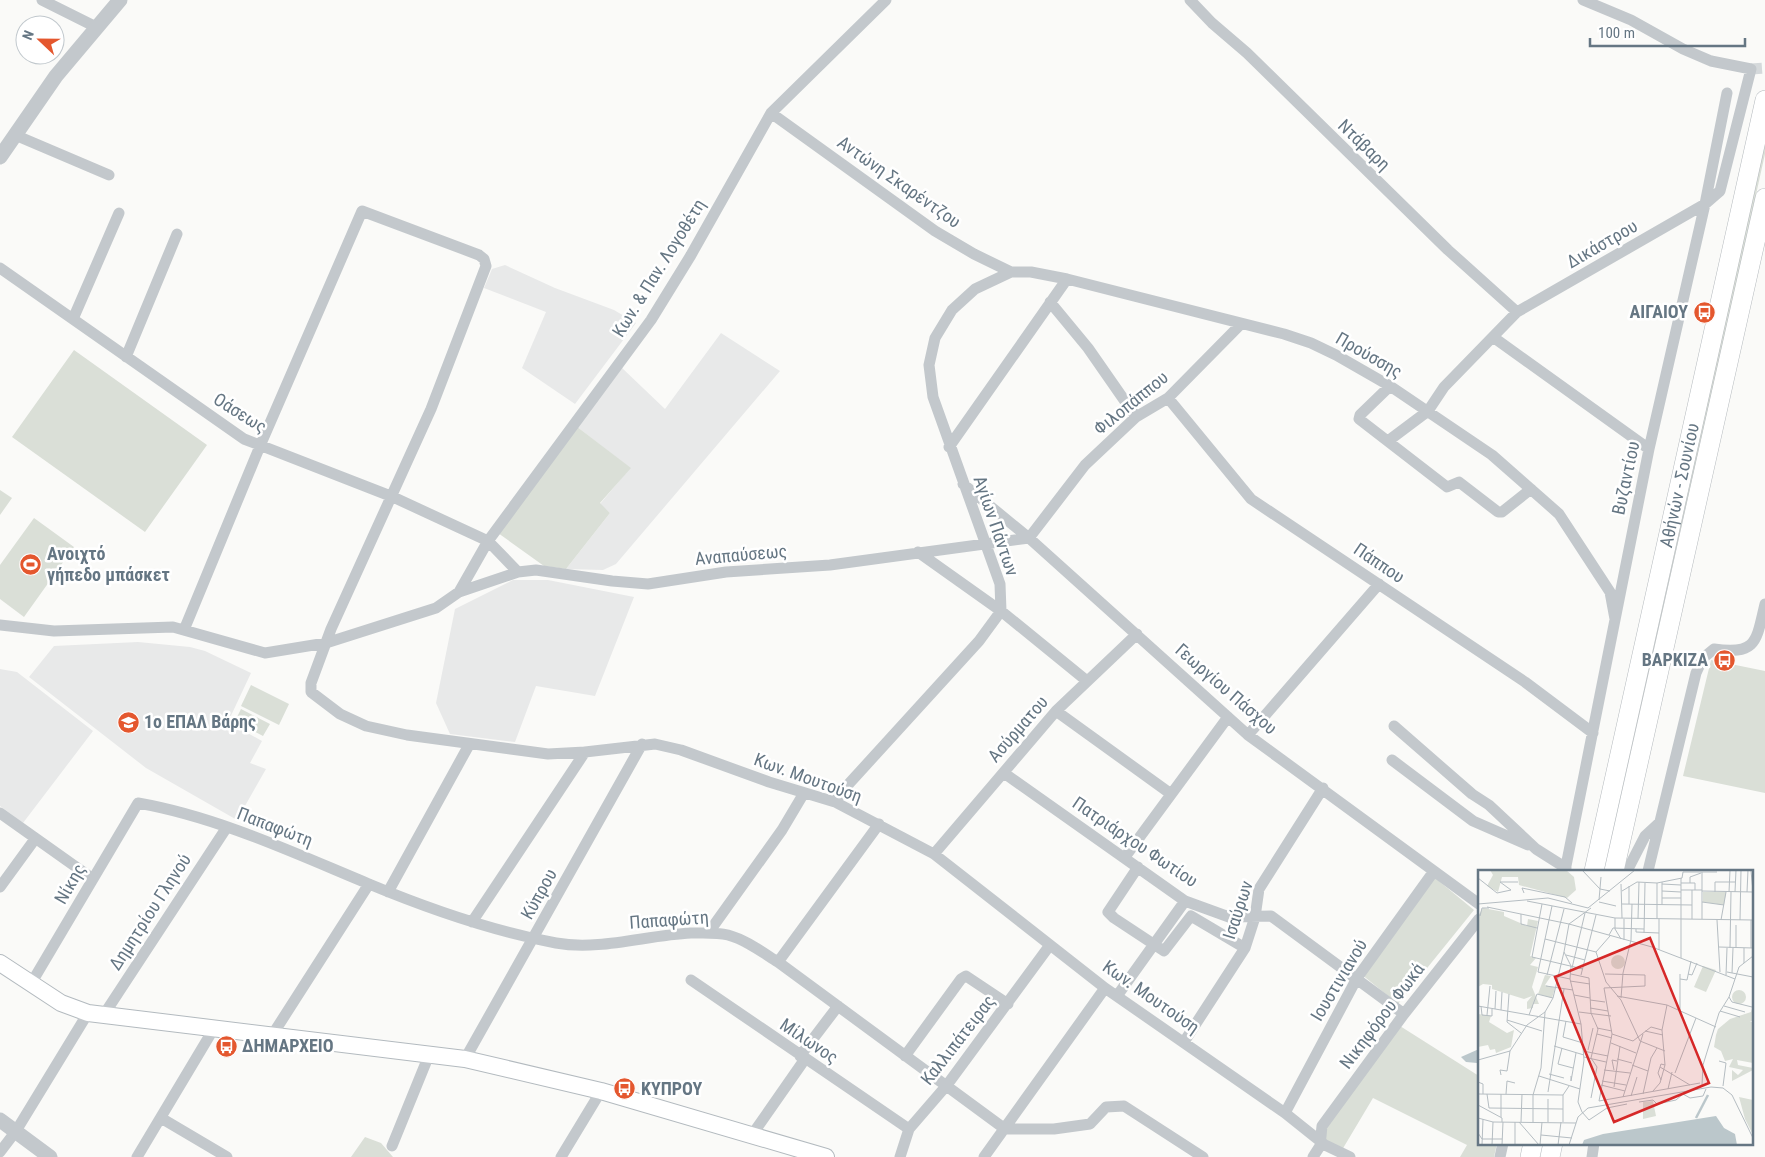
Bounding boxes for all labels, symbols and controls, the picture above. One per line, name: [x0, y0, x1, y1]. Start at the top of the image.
north arrow: [15, 15, 65, 65]
scale bar: [1590, 15, 1745, 47]
text: 100 m: [1598, 24, 1635, 42]
text: N: [19, 28, 37, 42]
street label: Ντάβαρη: [1334, 115, 1395, 175]
street label: Αντώνη Σκαρέντζου: [834, 131, 965, 232]
street label: Κων. & Παν. Λογοθέτη: [608, 195, 709, 341]
street label: Δικάστρου: [1563, 215, 1641, 272]
bus stop icon: ΑΙΓΑΙΟΥ: [1692, 300, 1716, 324]
place label: ΑΙΓΑΙΟΥ: [1630, 301, 1688, 322]
street label: Προύσσης: [1332, 327, 1406, 382]
street label: Φιλοπάππου: [1089, 366, 1172, 439]
street label: Οάσεως: [210, 388, 271, 437]
street label: Αθήνών - Σουνίου: [1655, 421, 1703, 549]
street label: Βυζαντίου: [1607, 439, 1644, 517]
street label: Αγίων Πάντων: [970, 473, 1024, 579]
street label: Πάππου: [1350, 538, 1409, 587]
street label: Αναπαύσεως: [694, 540, 788, 569]
place label: Ανοιχτό γήπεδο μπάσκετ: [47, 543, 170, 585]
sports icon: Ανοιχτό γήπεδο μπάσκετ: [19, 552, 43, 576]
street label: Γεωργίου Πάσχου: [1171, 639, 1281, 738]
bus stop icon: ΒΑΡΚΙΖΑ: [1712, 648, 1736, 672]
place label: ΒΑΡΚΙΖΑ: [1642, 649, 1708, 670]
street label: Ασύρματου: [983, 691, 1052, 766]
school or university icon: 1ο ΕΠΑΛ Βάρης: [116, 710, 140, 734]
place label: 1ο ΕΠΑΛ Βάρης: [144, 711, 256, 732]
street label: Κων. Μουτούση: [751, 748, 865, 807]
street label: Πατριάρχου Φωτίου: [1069, 792, 1202, 891]
street label: Παπαφώτη: [234, 802, 316, 851]
street label: Δημητρίου Γληνού: [104, 850, 195, 974]
street label: Νίκης: [50, 860, 89, 908]
street label: Κύπρου: [516, 865, 561, 923]
inset map: [1478, 870, 1752, 1144]
street label: Ισαύρων: [1218, 878, 1257, 942]
street label: Παπαφώτη: [629, 906, 709, 933]
street label: Ιουστινιανού: [1306, 935, 1371, 1024]
street label: Κων. Μουτούση: [1099, 956, 1204, 1038]
street label: Νικηφόρου Φωκά: [1335, 959, 1428, 1073]
street label: Καλλιπάτειρας: [916, 991, 999, 1089]
street label: Μίλωνος: [776, 1014, 842, 1068]
bus stop icon: ΔΗΜΑΡΧΕΙΟ: [214, 1034, 238, 1058]
place label: ΔΗΜΑΡΧΕΙΟ: [242, 1035, 334, 1056]
bus stop icon: ΚΥΠΡΟΥ: [613, 1077, 637, 1101]
place label: ΚΥΠΡΟΥ: [641, 1078, 703, 1099]

